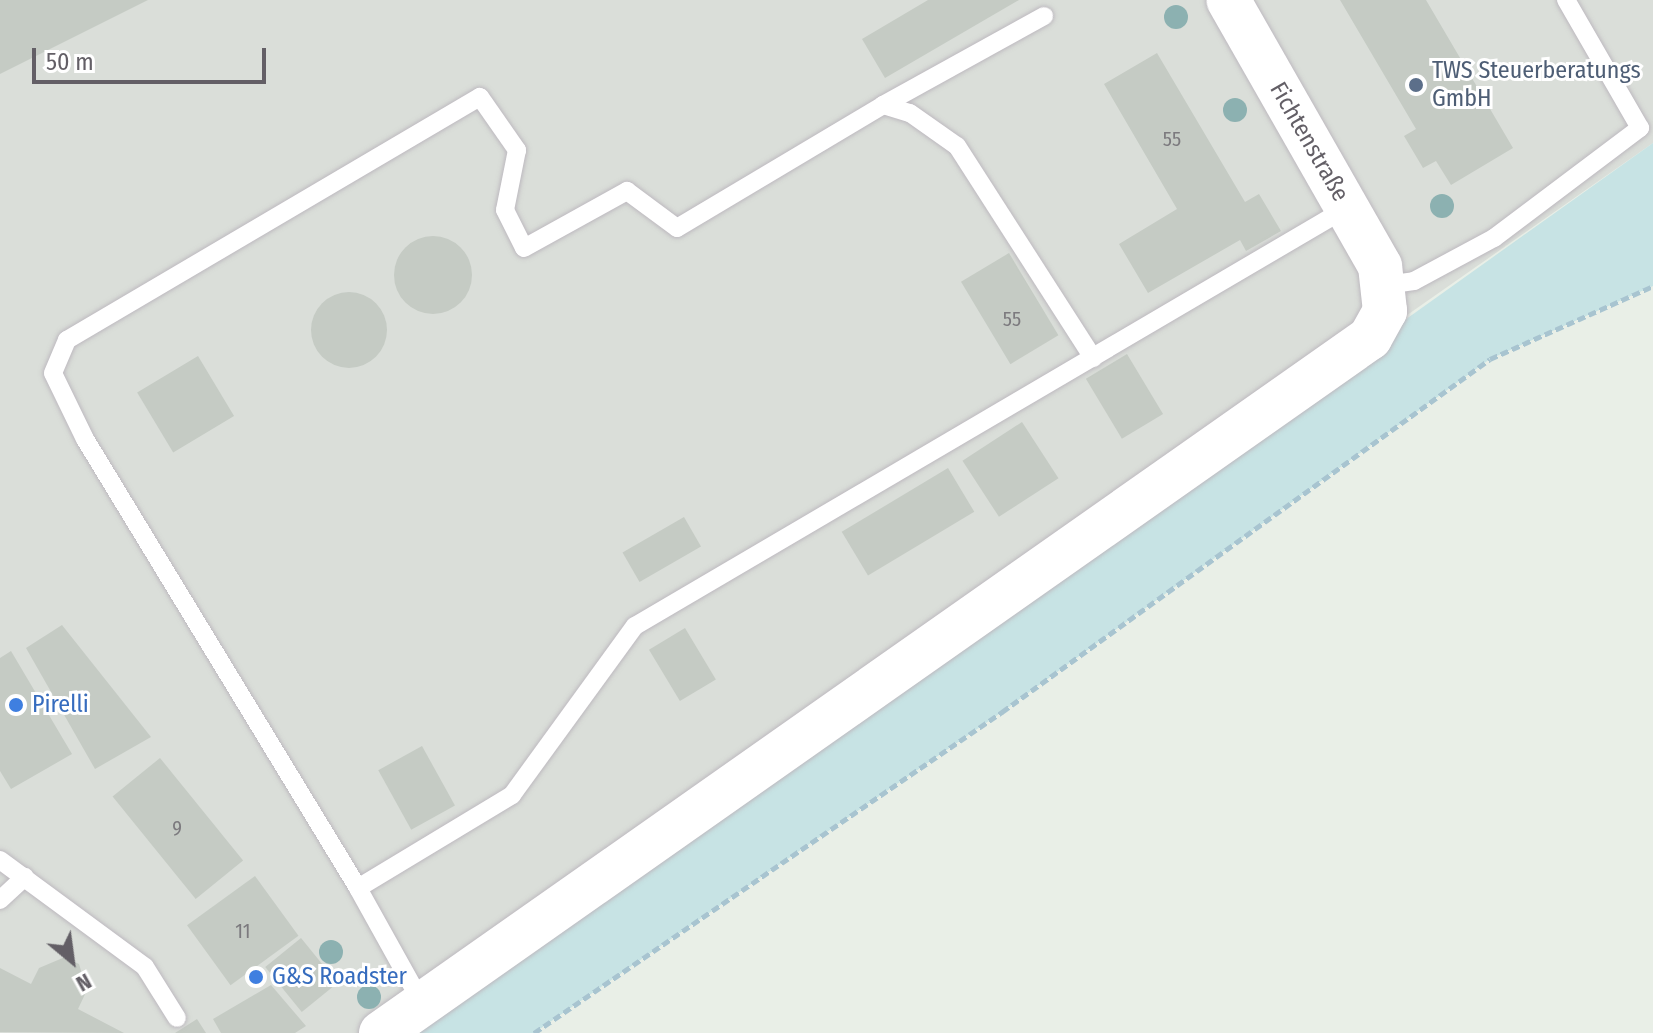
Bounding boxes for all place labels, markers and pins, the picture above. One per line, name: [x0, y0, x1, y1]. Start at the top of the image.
place label: TWS Steuerberatungs GmbH: [1432, 57, 1641, 113]
marker: TWS Steuerberatungs GmbH: [1407, 76, 1425, 94]
place label: Pirelli: [32, 691, 89, 719]
marker: Pirelli: [7, 696, 25, 714]
place label: G&S Roadster: [272, 963, 407, 991]
marker: G&S Roadster: [247, 968, 265, 986]

